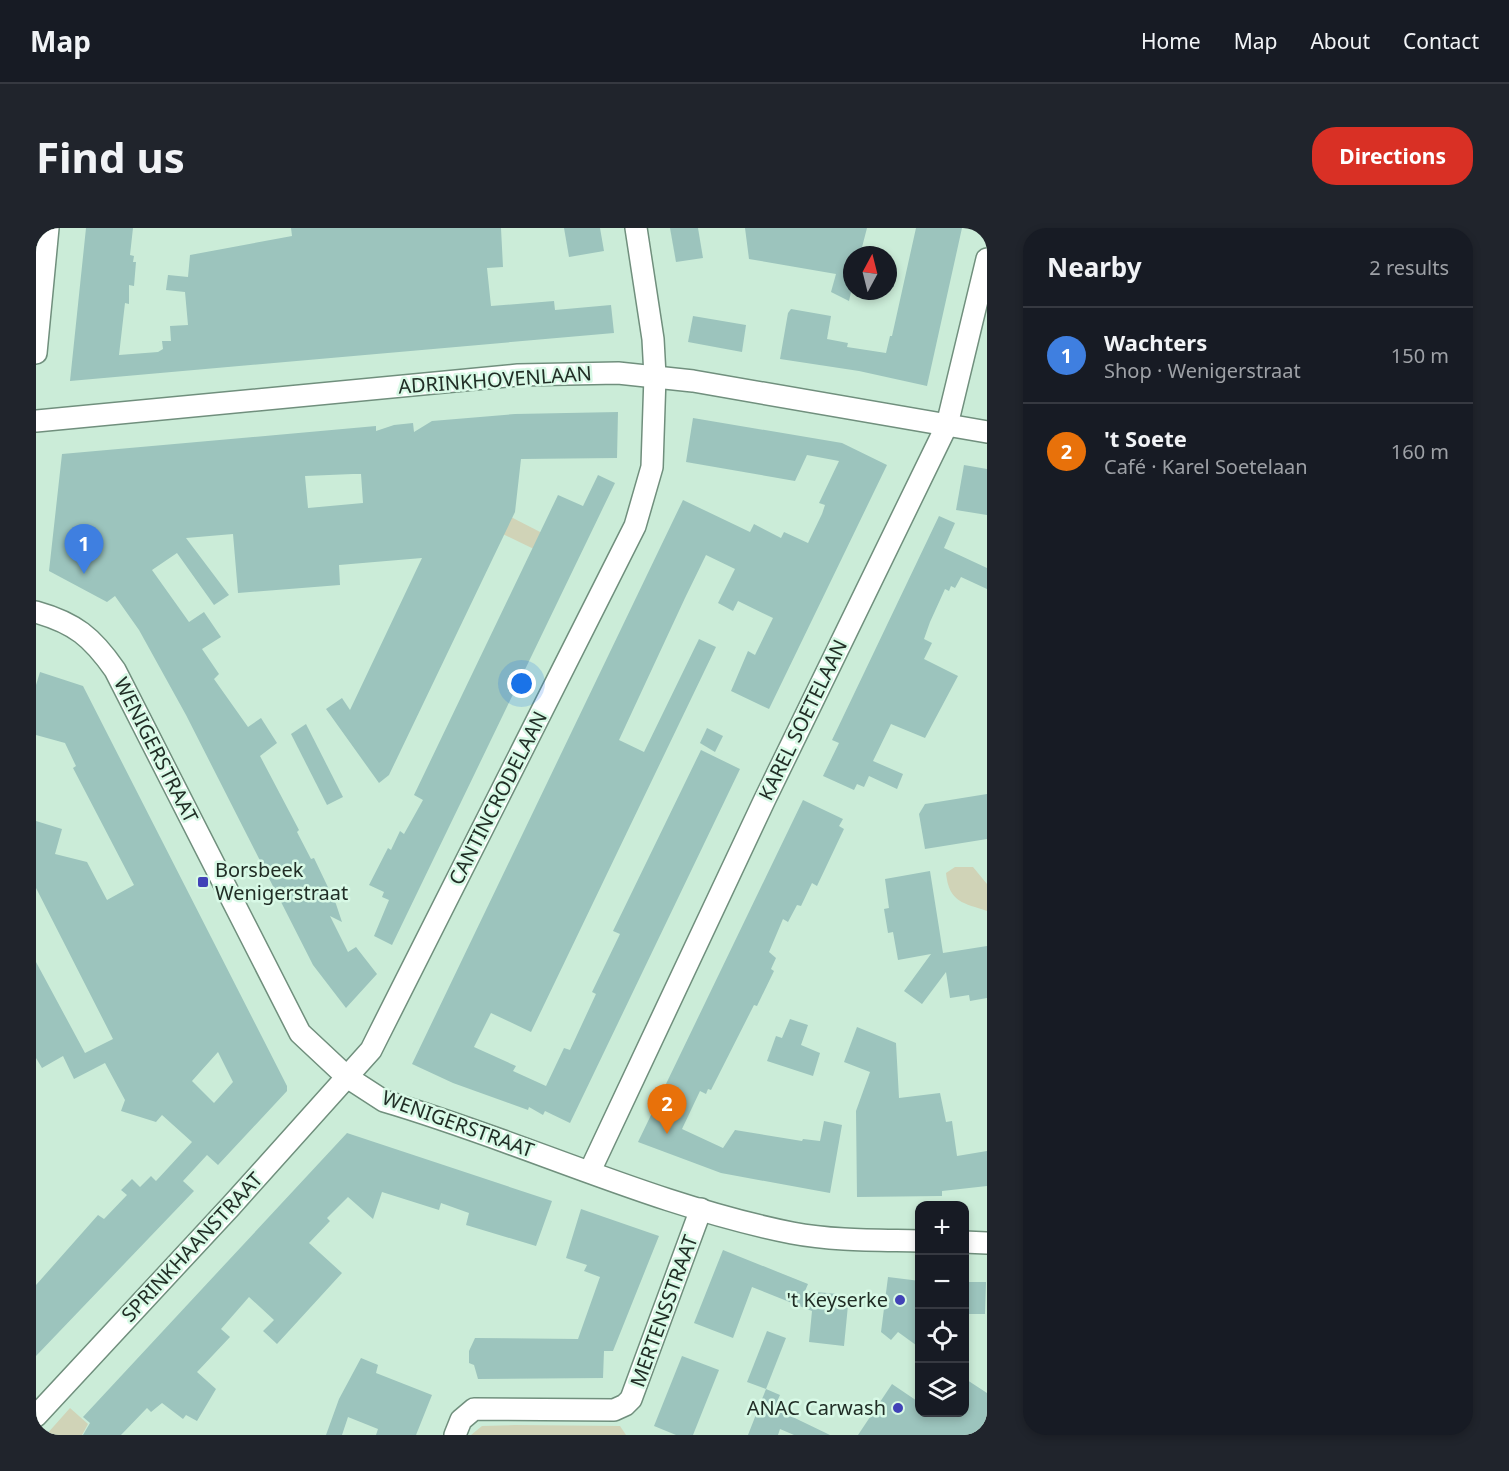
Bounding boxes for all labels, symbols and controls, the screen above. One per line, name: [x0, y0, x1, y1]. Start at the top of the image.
text: Map: [30, 22, 91, 60]
text: Home: [1141, 27, 1201, 55]
text: Map: [1234, 27, 1277, 55]
text: About: [1310, 27, 1370, 55]
text: Contact: [1403, 27, 1479, 55]
button: Directions: [1312, 127, 1473, 185]
text: Find us: [36, 128, 185, 185]
north arrow: [843, 246, 897, 300]
text: Nearby: [1047, 249, 1142, 285]
text: 2 results: [1369, 254, 1449, 281]
text: Wachters: [1104, 327, 1207, 357]
text: 1: [1061, 342, 1072, 369]
text: 150 m: [1391, 342, 1449, 369]
text: Shop · Wenigerstraat: [1104, 357, 1301, 384]
street label: ADRINKHOVENLAAN: [397, 359, 593, 400]
text: 't Soete: [1104, 423, 1187, 453]
text: 2: [1061, 438, 1072, 465]
text: 160 m: [1391, 438, 1449, 465]
text: Café · Karel Soetelaan: [1104, 453, 1308, 480]
pin: 1: [64, 524, 104, 574]
street label: KAREL SOETELAAN: [752, 635, 853, 805]
your location: [507, 669, 536, 698]
street label: WENIGERSTRAAT: [108, 673, 205, 827]
street label: CANTINCRODELAAN: [442, 706, 553, 889]
place label: Borsbeek Wenigerstraat: [215, 856, 348, 906]
marker: Borsbeek Wenigerstraat: [196, 875, 210, 889]
street label: WENIGERSTRAAT: [379, 1084, 538, 1164]
pin: 2: [648, 1084, 686, 1134]
street label: SPRINKHAANSTRAAT: [115, 1166, 268, 1327]
map controls: [915, 1201, 969, 1417]
button: +: [915, 1201, 969, 1255]
street label: MERTENSSTRAAT: [623, 1231, 704, 1391]
button: −: [915, 1255, 969, 1309]
place label: 't Keyserke: [787, 1286, 888, 1313]
marker: 't Keyserke: [893, 1293, 907, 1307]
button: locate: [915, 1309, 969, 1363]
button: layers: [915, 1363, 969, 1417]
place label: ANAC Carwash: [747, 1394, 886, 1421]
marker: ANAC Carwash: [891, 1401, 905, 1415]

